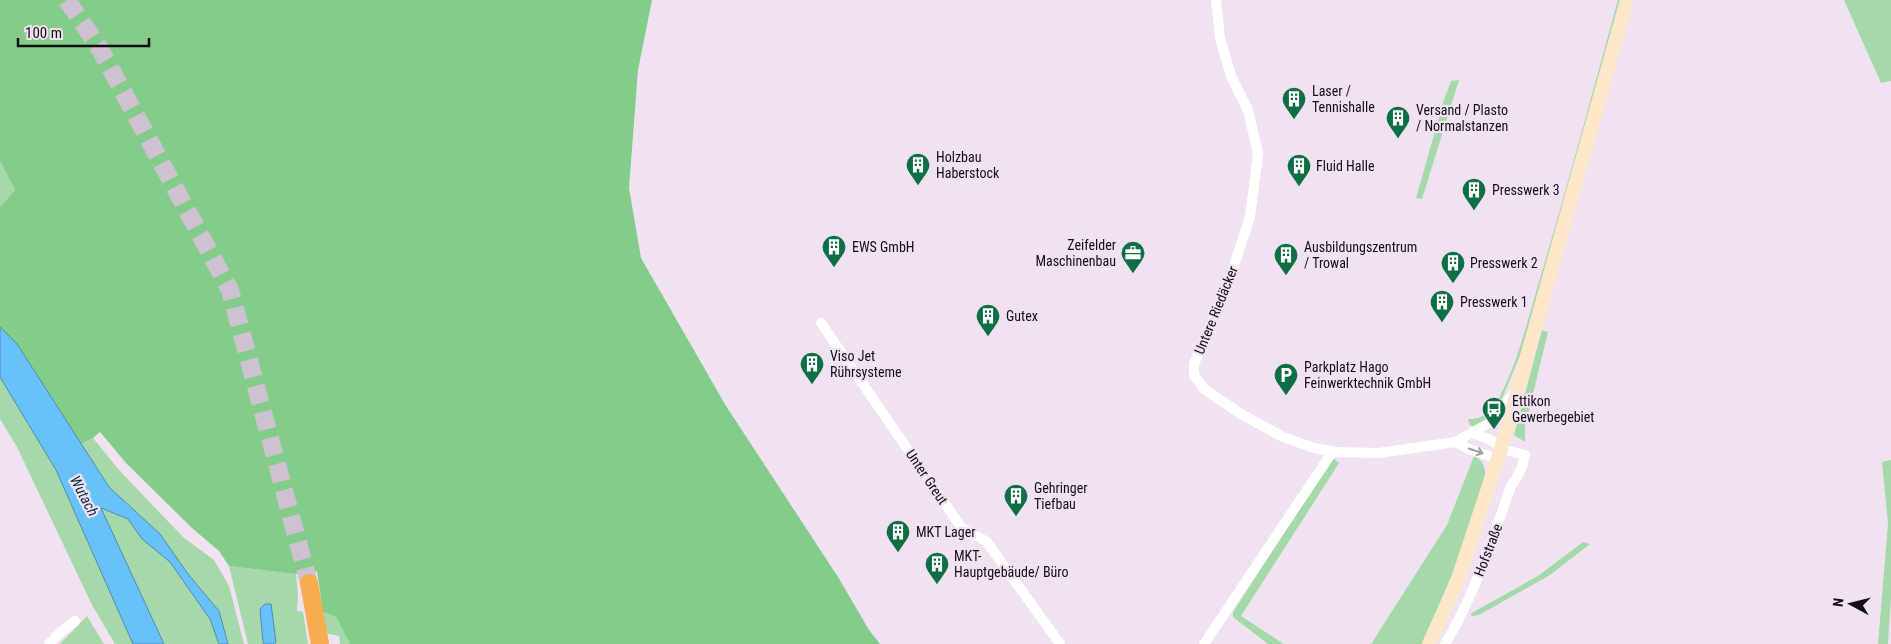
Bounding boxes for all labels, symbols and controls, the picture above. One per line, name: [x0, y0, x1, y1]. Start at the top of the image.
scale bar: [18, 15, 149, 47]
text: 100 m: [25, 24, 62, 42]
place label: Laser / Tennishalle: [1312, 83, 1375, 115]
building icon: Laser / Tennishalle: [1281, 86, 1307, 120]
place label: Versand / Plasto / Normalstanzen: [1416, 102, 1508, 134]
building icon: Versand / Plasto / Normalstanzen: [1385, 105, 1411, 139]
place label: Holzbau Haberstock: [936, 149, 1000, 181]
building icon: Holzbau Haberstock: [905, 152, 931, 186]
building icon: Fluid Halle: [1286, 153, 1312, 187]
place label: Fluid Halle: [1316, 158, 1375, 174]
building icon: Presswerk 3: [1461, 177, 1487, 211]
place label: Presswerk 3: [1492, 182, 1560, 198]
building icon: EWS GmbH: [821, 234, 847, 268]
place label: Zeifelder Maschinenbau: [1035, 237, 1116, 269]
place label: EWS GmbH: [852, 239, 915, 255]
place label: Ausbildungszentrum / Trowal: [1304, 239, 1417, 271]
office icon: Zeifelder Maschinenbau: [1120, 240, 1146, 274]
building icon: Ausbildungszentrum / Trowal: [1273, 242, 1299, 276]
building icon: Presswerk 2: [1440, 250, 1466, 284]
place label: Presswerk 2: [1470, 255, 1538, 271]
street label: Untere Riedäcker: [1191, 264, 1241, 356]
building icon: Presswerk 1: [1429, 289, 1455, 323]
place label: Presswerk 1: [1460, 294, 1528, 310]
building icon: Gutex: [975, 303, 1001, 337]
place label: Gutex: [1006, 308, 1038, 324]
place label: Viso Jet Rührsysteme: [830, 348, 902, 380]
building icon: Viso Jet Rührsysteme: [799, 351, 825, 385]
place label: Parkplatz Hago Feinwerktechnik GmbH: [1304, 359, 1431, 391]
parking icon: Parkplatz Hago Feinwerktechnik GmbH: [1273, 362, 1299, 396]
place label: Ettikon Gewerbegebiet: [1512, 393, 1595, 425]
bus stop icon: Ettikon Gewerbegebiet: [1481, 396, 1507, 430]
street label: Unter Greut: [903, 447, 951, 507]
one-way arrow: [1468, 447, 1484, 457]
water label: Wutach: [66, 473, 102, 519]
place label: Gehringer Tiefbau: [1034, 480, 1088, 512]
building icon: Gehringer Tiefbau: [1003, 483, 1029, 517]
building icon: MKT Lager: [885, 519, 911, 553]
street label: Hofstraße: [1471, 521, 1506, 579]
place label: MKT Lager: [916, 524, 976, 540]
place label: MKT- Hauptgebäude/ Büro: [954, 548, 1069, 580]
building icon: MKT- Hauptgebäude/ Büro: [924, 551, 950, 585]
north arrow: [1826, 579, 1876, 629]
text: N: [1830, 597, 1847, 608]

